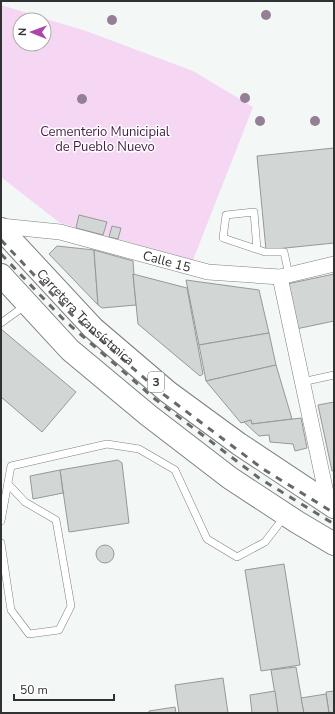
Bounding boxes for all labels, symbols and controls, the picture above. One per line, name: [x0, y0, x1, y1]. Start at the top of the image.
north arrow: [12, 12, 52, 52]
text: N: [15, 28, 30, 36]
park label: Cementerio Municipial de Pueblo Nuevo: [40, 123, 170, 156]
street label: Calle 15: [141, 247, 193, 277]
street label: Carretera Transístmica: [32, 265, 138, 369]
road number: 3: [148, 372, 164, 392]
scale bar: [14, 676, 114, 702]
text: 50 m: [20, 682, 48, 698]

